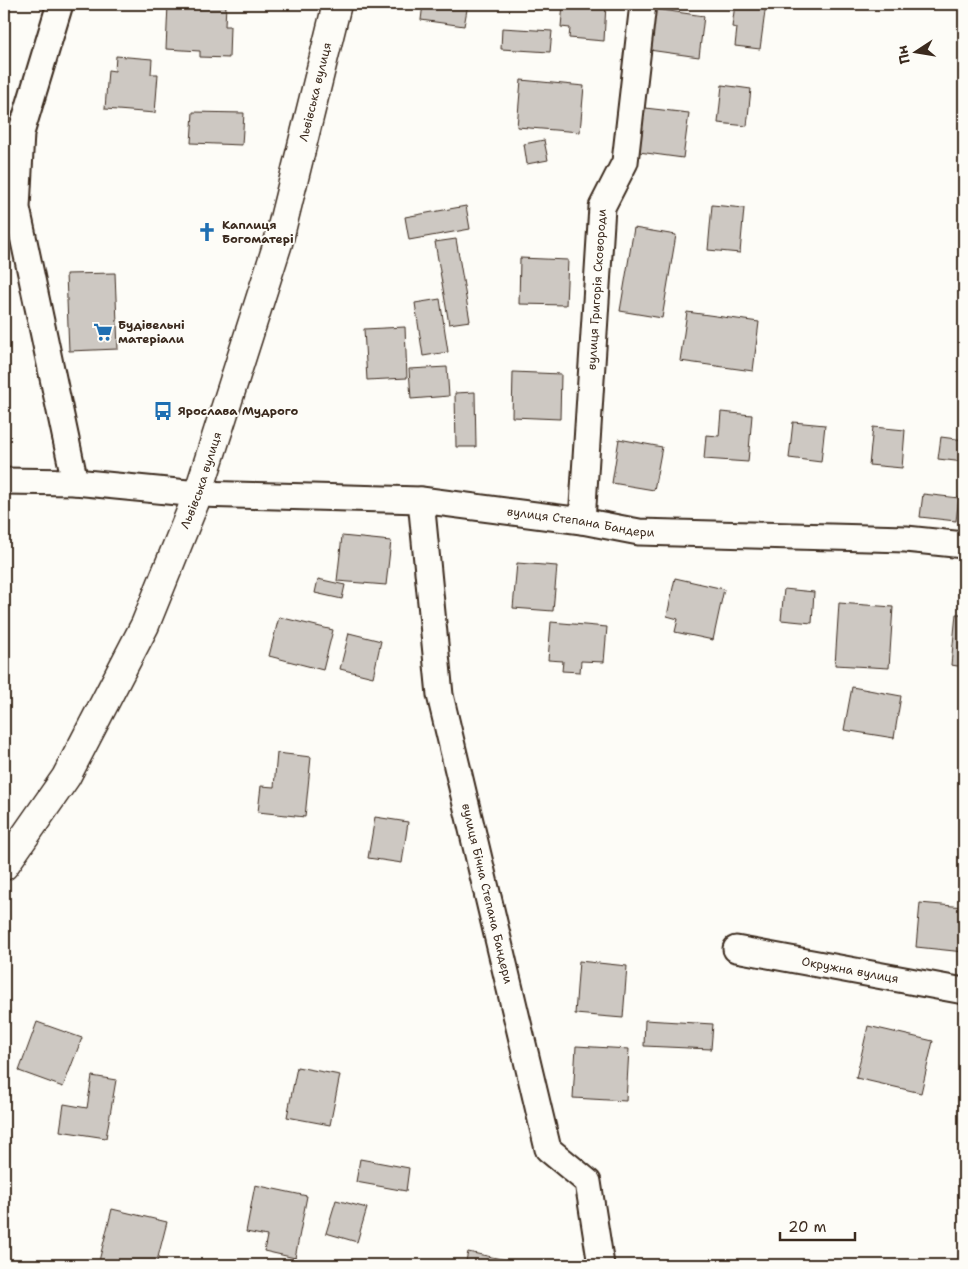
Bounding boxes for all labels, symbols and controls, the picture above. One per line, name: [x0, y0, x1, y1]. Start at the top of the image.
north arrow: [890, 28, 940, 78]
street label: Львівська вулиця: [295, 41, 335, 143]
text: Пн: [893, 44, 914, 66]
street label: вулиця Григорія Сковороди: [584, 208, 610, 370]
place label: Каплиця Богоматері: [222, 217, 294, 247]
church icon: Каплиця Богоматері: [196, 221, 218, 243]
place label: Будівельні матеріали: [118, 317, 185, 347]
supermarket icon: Будівельні матеріали: [92, 321, 114, 343]
bus stop icon: Ярослава Мудрого: [152, 400, 174, 422]
place label: Ярослава Мудрого: [178, 403, 299, 419]
street label: Львівська вулиця: [177, 430, 225, 531]
street label: вулиця Степана Бандери: [506, 503, 655, 540]
street label: вулиця Бічна Степана Бандери: [458, 802, 516, 986]
street label: Окружна вулиця: [800, 953, 900, 987]
scale bar: [780, 1209, 856, 1241]
text: 20 m: [788, 1217, 827, 1237]

